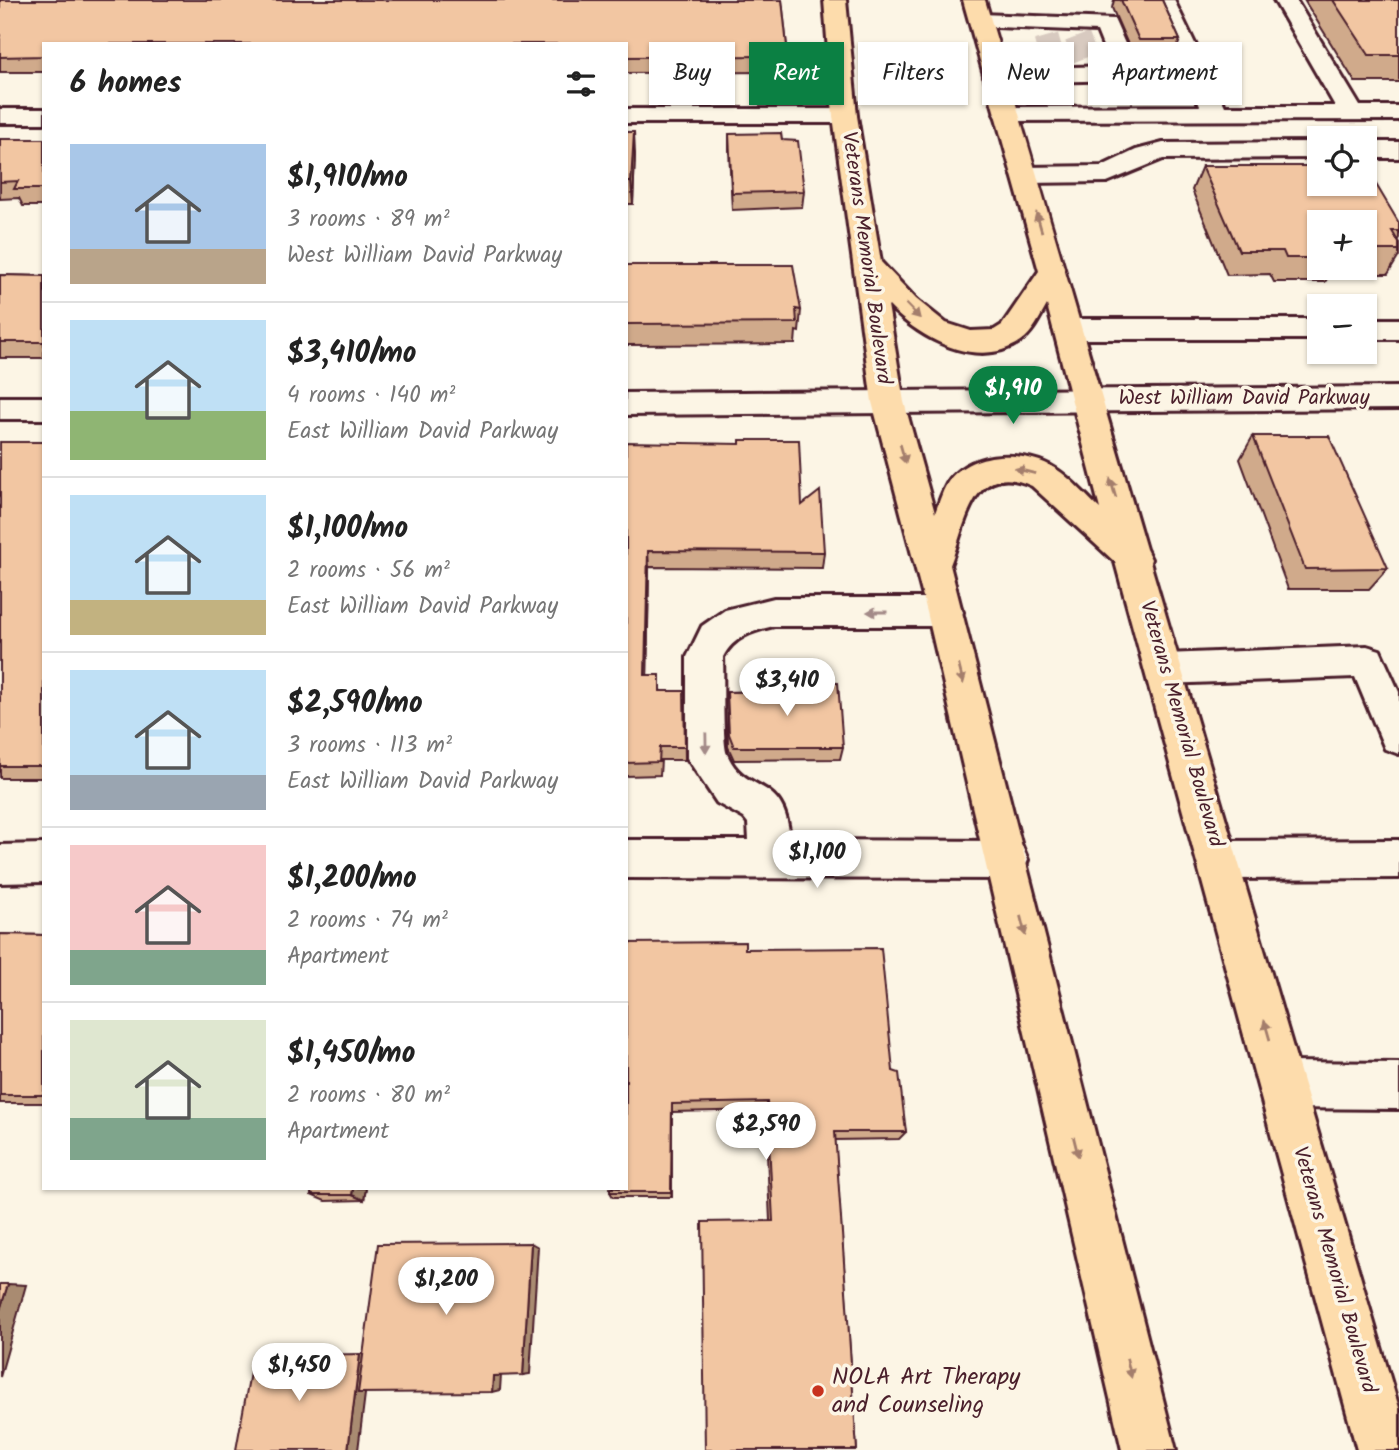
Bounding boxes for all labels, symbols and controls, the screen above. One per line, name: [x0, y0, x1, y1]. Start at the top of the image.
chip: Buy: [649, 42, 735, 105]
chip: Rent: [749, 42, 844, 105]
chip: Filters: [858, 42, 968, 105]
chip: New: [982, 42, 1074, 105]
chip: Apartment: [1088, 42, 1242, 105]
text: 6 homes: [70, 60, 182, 108]
icon: filters: [562, 65, 600, 103]
map controls: [1307, 126, 1377, 364]
button: locate: [1307, 126, 1377, 196]
street label: Veterans Memorial Boulevard: [832, 129, 900, 387]
text: $1,910/mo: [287, 154, 408, 202]
icon: home: [126, 172, 210, 256]
text: 3 rooms · 89 m²: [287, 202, 450, 238]
button: +: [1307, 210, 1377, 280]
one-way arrow: [1033, 211, 1044, 233]
text: West William David Parkway: [287, 238, 562, 274]
button: −: [1307, 294, 1377, 364]
one-way arrow: [904, 302, 920, 319]
text: $3,410/mo: [287, 330, 417, 378]
icon: home: [126, 348, 210, 432]
pin: $1,910: [956, 366, 1070, 426]
text: $1,910: [985, 371, 1041, 407]
text: 4 rooms · 140 m²: [287, 378, 455, 414]
street label: West William David Parkway: [1118, 382, 1370, 415]
text: East William David Parkway: [287, 414, 558, 450]
one-way arrow: [898, 444, 908, 465]
one-way arrow: [1014, 465, 1036, 476]
one-way arrow: [1107, 477, 1118, 499]
text: $1,100/mo: [287, 505, 408, 553]
icon: home: [126, 523, 210, 607]
text: 2 rooms · 56 m²: [287, 553, 450, 589]
text: East William David Parkway: [287, 589, 558, 625]
street label: Veterans Memorial Boulevard: [1130, 597, 1232, 852]
one-way arrow: [866, 606, 888, 618]
pin: $3,410: [730, 658, 844, 718]
text: $3,410: [755, 663, 819, 699]
one-way arrow: [956, 664, 967, 686]
text: $2,590/mo: [287, 680, 423, 728]
icon: home: [126, 698, 210, 782]
text: 3 rooms · 113 m²: [287, 728, 452, 764]
one-way arrow: [701, 732, 712, 754]
text: East William David Parkway: [287, 764, 558, 800]
pin: $1,100: [760, 830, 874, 890]
text: $1,100: [788, 835, 846, 871]
text: $1,200/mo: [287, 855, 417, 903]
icon: home: [126, 873, 210, 957]
text: 2 rooms · 74 m²: [287, 903, 448, 939]
one-way arrow: [1018, 915, 1029, 937]
text: Apartment: [287, 939, 389, 975]
one-way arrow: [1261, 1020, 1271, 1041]
text: $1,450/mo: [287, 1030, 415, 1078]
icon: home: [126, 1048, 210, 1132]
text: 2 rooms · 80 m²: [287, 1078, 450, 1114]
pin: $2,590: [709, 1102, 823, 1162]
text: $2,590: [732, 1107, 800, 1143]
text: Apartment: [287, 1114, 389, 1150]
one-way arrow: [1071, 1136, 1082, 1158]
street label: Veterans Memorial Boulevard: [1283, 1143, 1385, 1398]
pin: $1,200: [389, 1258, 503, 1317]
text: $1,200: [414, 1262, 478, 1298]
pin: $1,450: [242, 1344, 356, 1403]
text: $1,450: [268, 1348, 330, 1384]
one-way arrow: [1124, 1357, 1135, 1379]
place label: NOLA Art Therapy and Counseling: [832, 1358, 1021, 1425]
marker: NOLA Art Therapy and Counseling: [810, 1383, 826, 1399]

